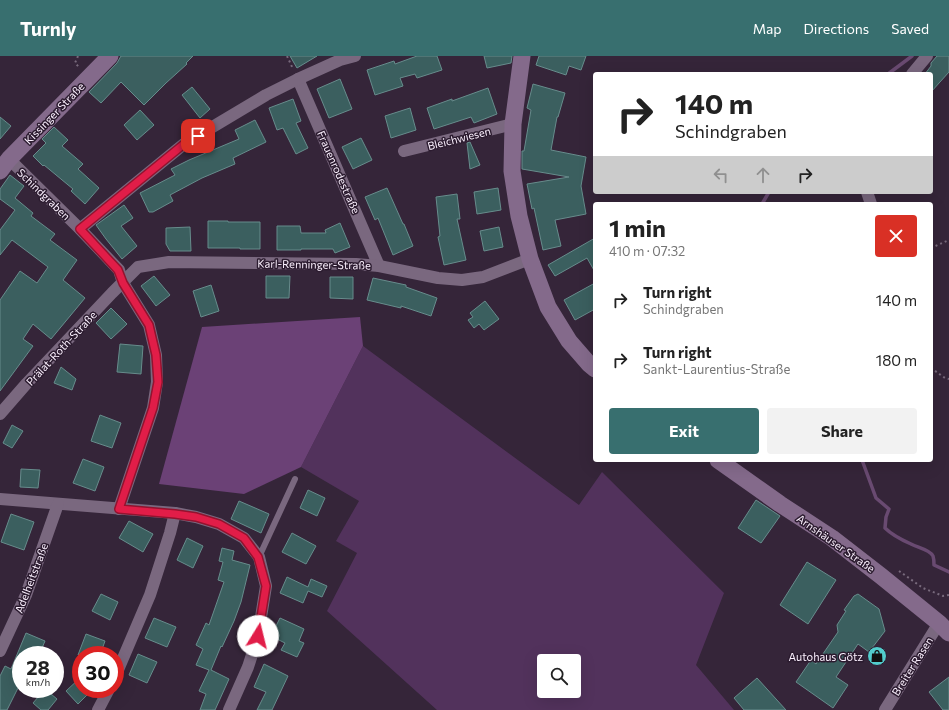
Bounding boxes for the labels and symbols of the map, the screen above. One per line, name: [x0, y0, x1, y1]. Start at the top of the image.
street label: Kissinger Straße: [21, 79, 87, 147]
pin: [181, 119, 215, 153]
street label: Bleichwiesen: [426, 124, 492, 152]
street label: Frauenrodestraße: [315, 129, 363, 216]
street label: Schindgraben: [15, 166, 73, 222]
street label: Karl-Renninger-Straße: [257, 257, 371, 271]
street label: Prälat-Roth-Straße: [23, 308, 99, 388]
street label: Arnshäuser Straße: [795, 511, 878, 575]
street label: Adelheitstraße: [12, 541, 50, 615]
position arrow: [237, 615, 279, 657]
street label: Breiter Rasen: [889, 634, 935, 698]
shop icon: Autohaus Götz: [866, 645, 888, 667]
speed limit sign: 30: [72, 646, 124, 698]
place label: Autohaus Götz: [789, 650, 864, 663]

